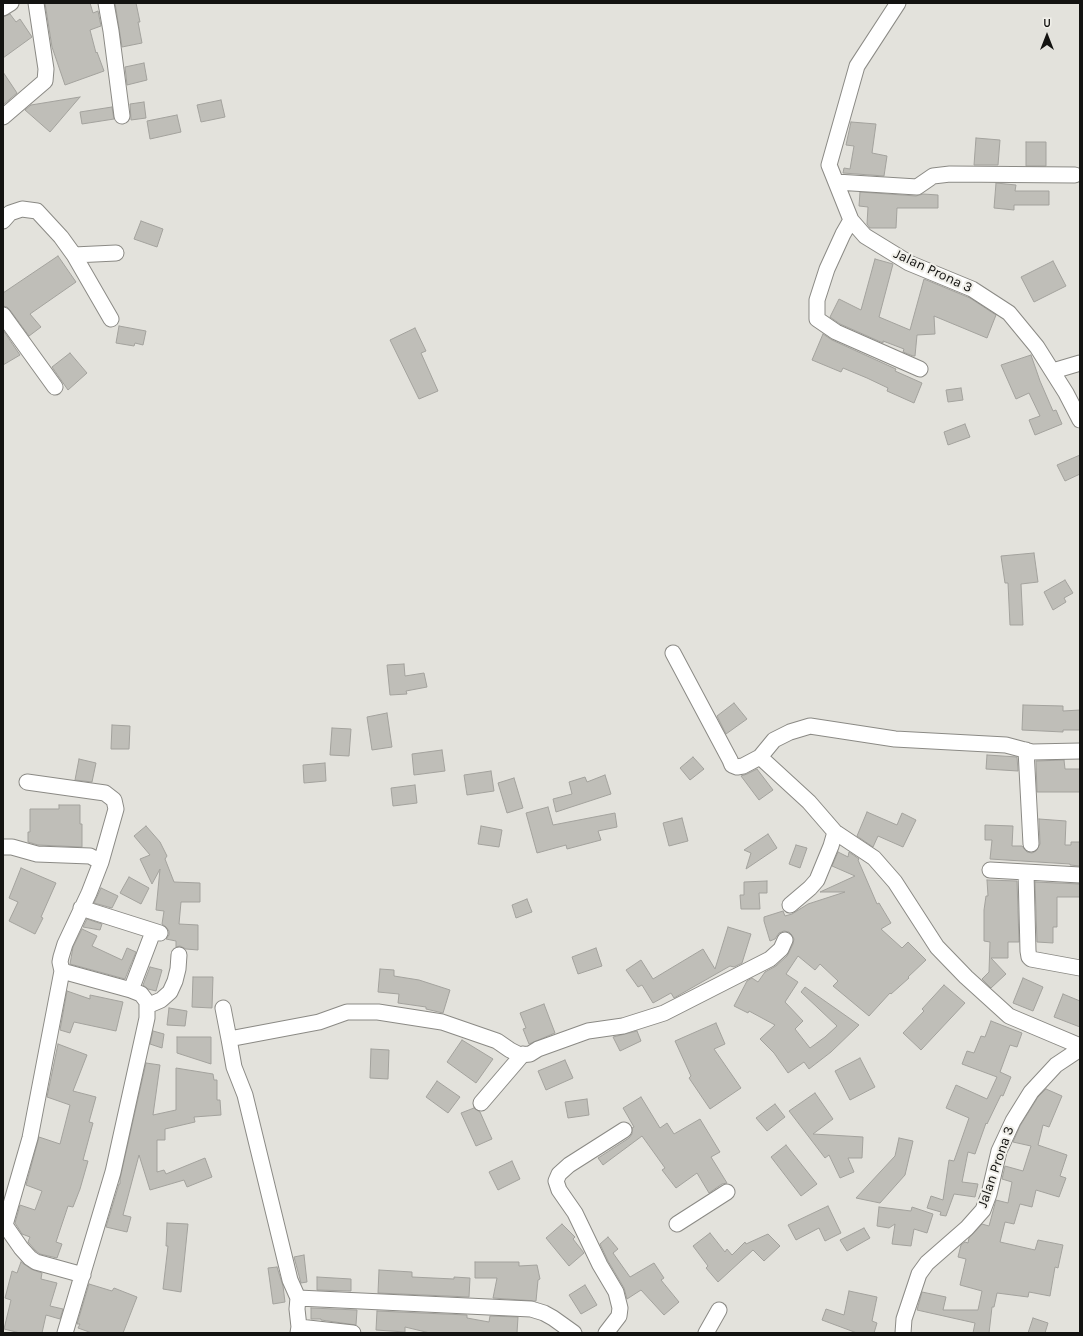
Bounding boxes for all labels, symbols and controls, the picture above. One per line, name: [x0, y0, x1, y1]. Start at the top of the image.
north arrow: [1027, 16, 1067, 56]
text: U: [1043, 17, 1051, 30]
street label: Jalan Prona 3: [891, 245, 975, 297]
street label: Jalan Prona 3: [974, 1124, 1018, 1210]

